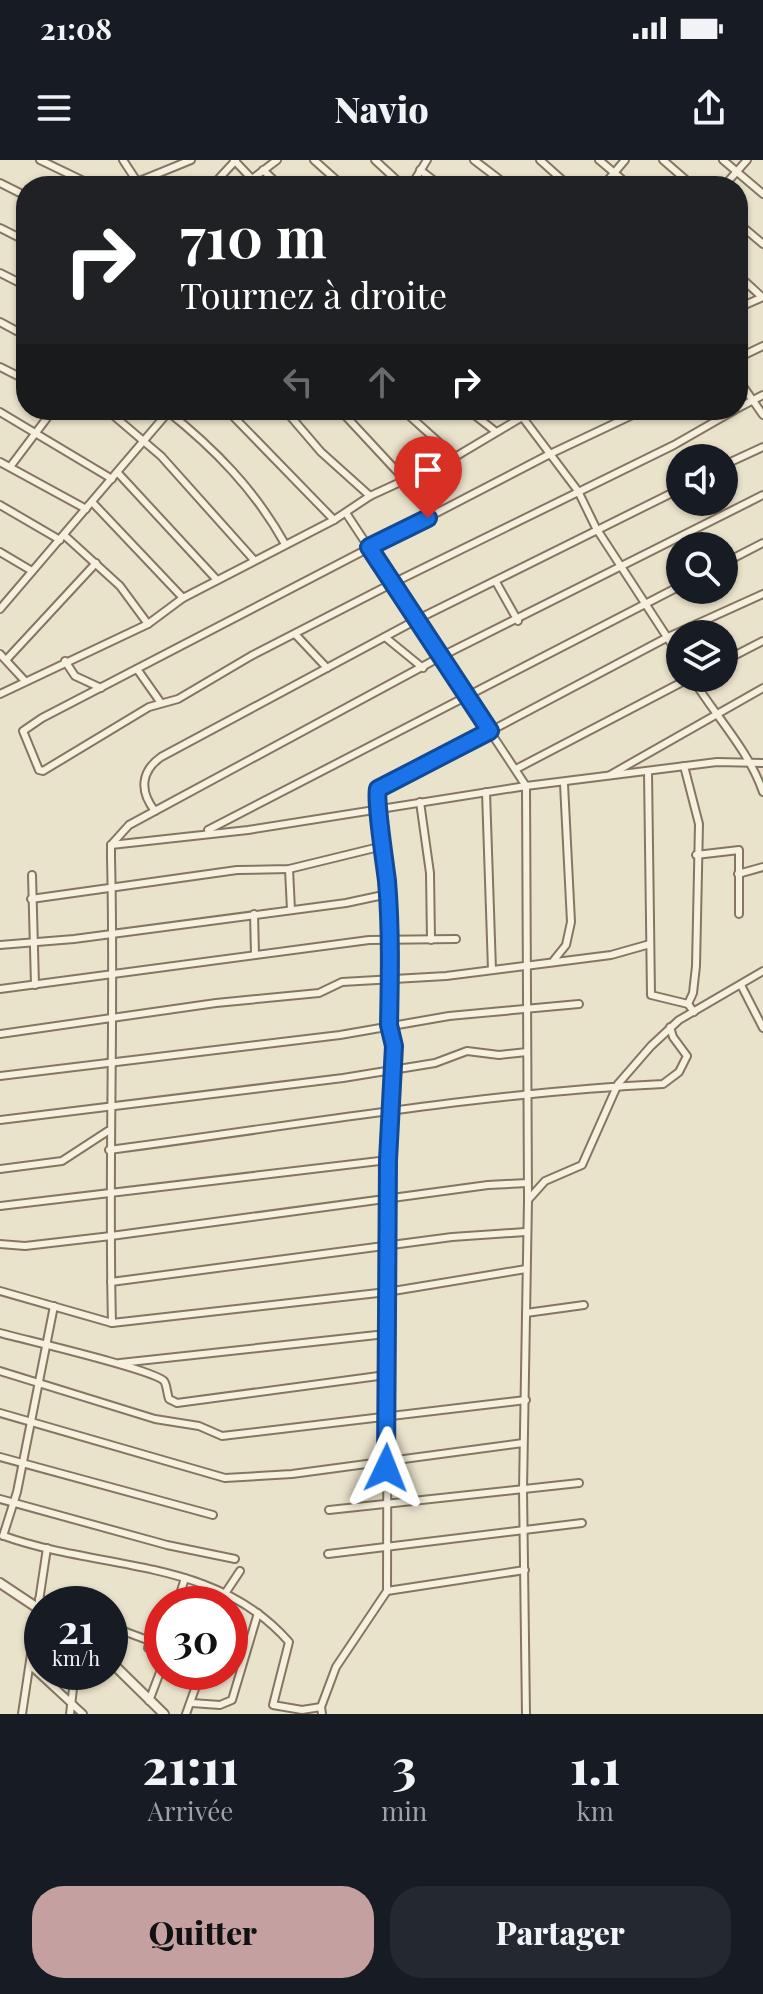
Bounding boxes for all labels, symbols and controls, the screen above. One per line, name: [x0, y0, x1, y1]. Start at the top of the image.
text: 21:08: [40, 8, 112, 48]
text: Navio: [334, 84, 429, 132]
icon: menu: [32, 86, 76, 130]
icon: share: [687, 86, 731, 130]
text: 710 m: [180, 198, 327, 273]
icon: right: [48, 208, 152, 312]
text: Tournez à droite: [180, 270, 447, 318]
icon: left: [276, 360, 320, 404]
icon: ahead: [360, 360, 404, 404]
icon: right: [444, 360, 488, 404]
pin: [394, 436, 462, 518]
map controls: [666, 444, 738, 692]
button: sound: [666, 444, 738, 516]
icon: arrive: [406, 448, 450, 492]
button: search: [666, 532, 738, 604]
button: layers: [666, 620, 738, 692]
position arrow: [344, 1426, 428, 1510]
speed limit sign: 30: [144, 1586, 248, 1690]
text: 21: [58, 1601, 94, 1654]
text: km/h: [52, 1644, 100, 1671]
text: 21:11: [143, 1733, 239, 1797]
text: 3: [392, 1733, 416, 1797]
text: 1.1: [570, 1733, 620, 1797]
text: Arrivée: [148, 1793, 234, 1828]
text: min: [381, 1793, 427, 1828]
text: km: [576, 1793, 614, 1828]
button: Quitter: [32, 1886, 374, 1978]
button: Partager: [390, 1886, 731, 1978]

